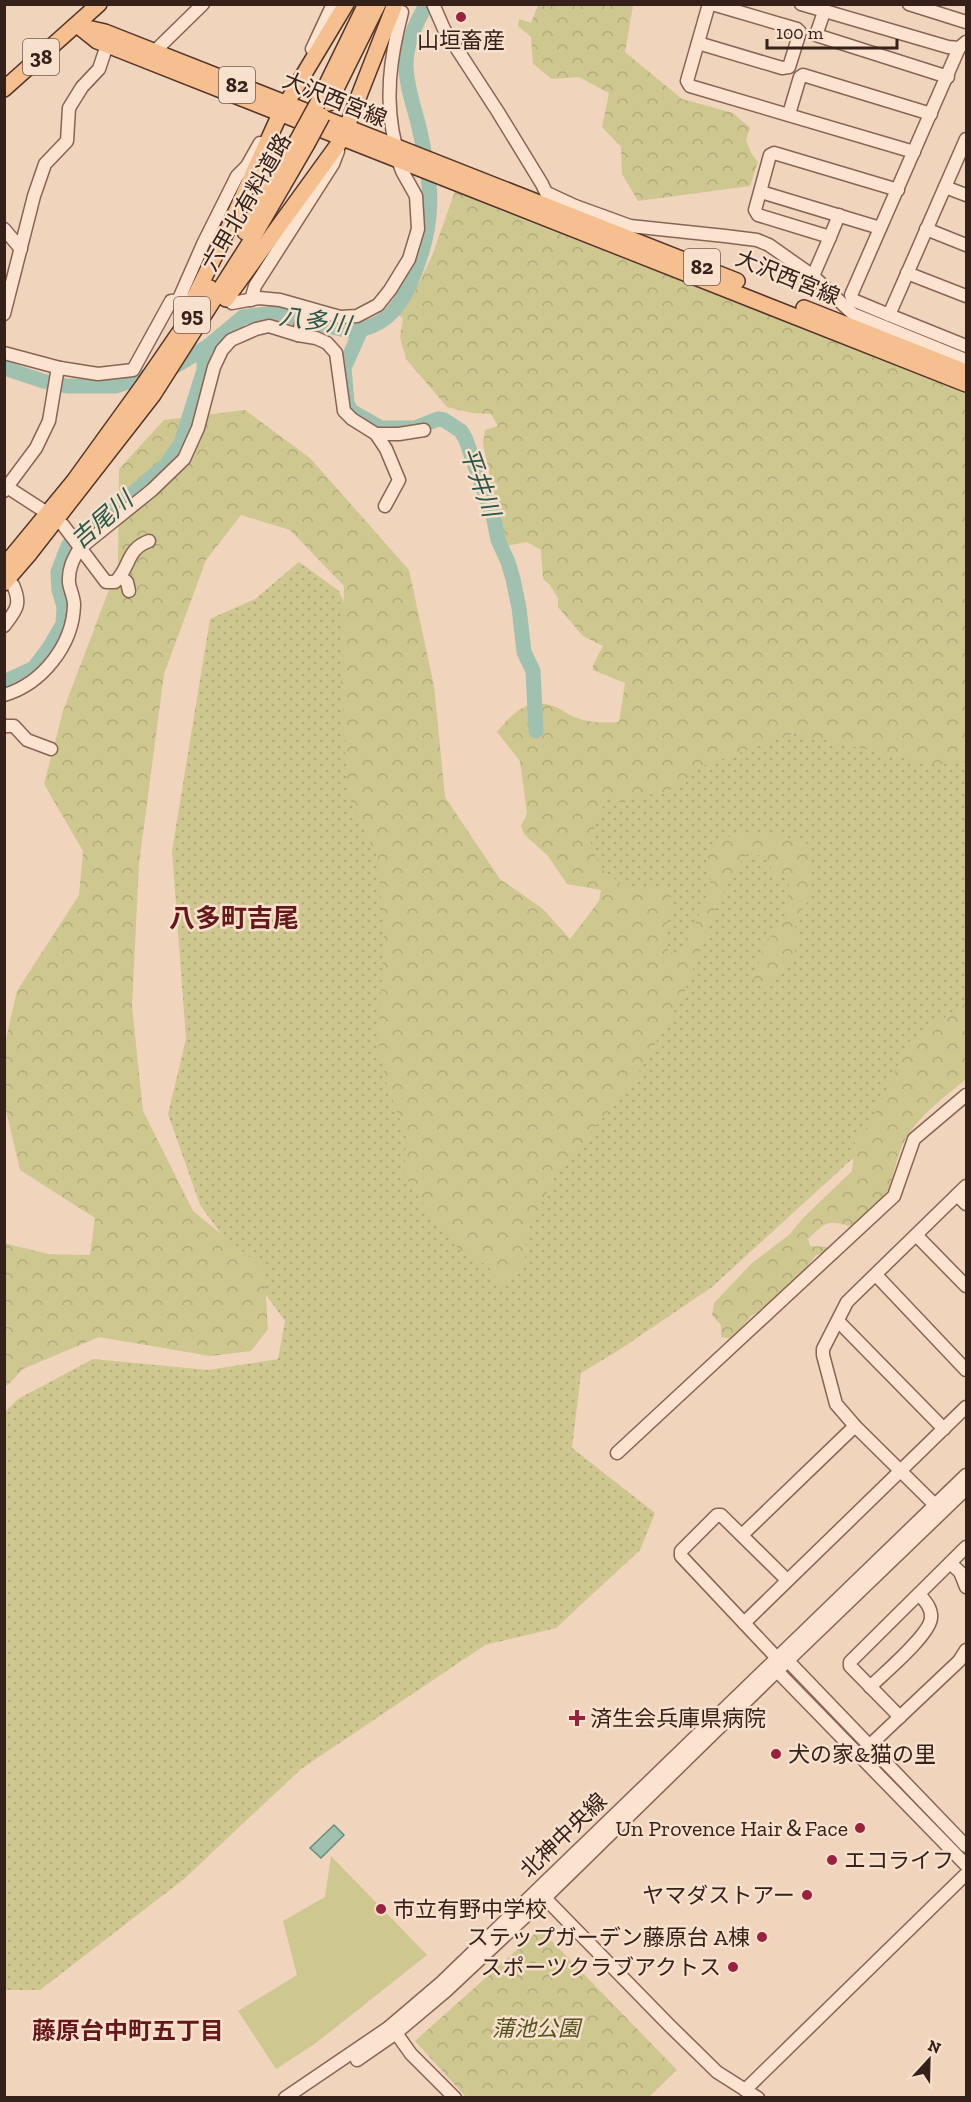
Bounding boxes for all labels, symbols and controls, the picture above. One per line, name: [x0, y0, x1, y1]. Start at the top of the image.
marker: 山垣畜産: [454, 10, 468, 24]
scale bar: [767, 12, 898, 50]
text: 100 m: [776, 22, 824, 44]
place label: 山垣畜産: [417, 27, 505, 54]
road number: 38: [23, 39, 59, 75]
street label: 大沢西宮線: [279, 66, 391, 133]
road number: 82: [219, 67, 255, 103]
street label: 六甲北有料道路: [196, 129, 297, 276]
street label: 大沢西宮線: [732, 244, 844, 311]
road number: 82: [684, 249, 720, 285]
road number: 95: [174, 297, 210, 333]
water label: 八多川: [277, 301, 356, 340]
water label: 平井川: [455, 443, 507, 523]
water label: 吉尾川: [65, 483, 141, 554]
district label: 八多町吉尾: [169, 902, 299, 934]
place label: 済生会兵庫県病院: [590, 1705, 766, 1732]
marker: 済生会兵庫県病院: [568, 1709, 586, 1727]
place label: 犬の家&猫の里: [788, 1741, 936, 1768]
marker: 犬の家&猫の里: [769, 1747, 783, 1761]
street label: 北神中央線: [514, 1787, 612, 1883]
place label: Un Provence Hair＆Face: [616, 1815, 848, 1842]
marker: Un Provence Hair＆Face: [853, 1821, 867, 1835]
place label: エコライフ: [844, 1847, 954, 1874]
marker: エコライフ: [825, 1853, 839, 1867]
place label: ヤマダストアー: [642, 1882, 795, 1909]
marker: ヤマダストアー: [800, 1888, 814, 1902]
place label: 市立有野中学校: [393, 1896, 547, 1923]
marker: 市立有野中学校: [374, 1902, 388, 1916]
place label: ステップガーデン藤原台 A棟: [467, 1924, 750, 1951]
marker: ステップガーデン藤原台 A棟: [755, 1930, 769, 1944]
place label: スポーツクラブアクトス: [481, 1954, 721, 1981]
marker: スポーツクラブアクトス: [726, 1960, 740, 1974]
park label: 蒲池公園: [492, 2015, 583, 2042]
district label: 藤原台中町五丁目: [32, 2016, 224, 2045]
north arrow: [899, 2030, 959, 2090]
text: N: [925, 2035, 944, 2058]

